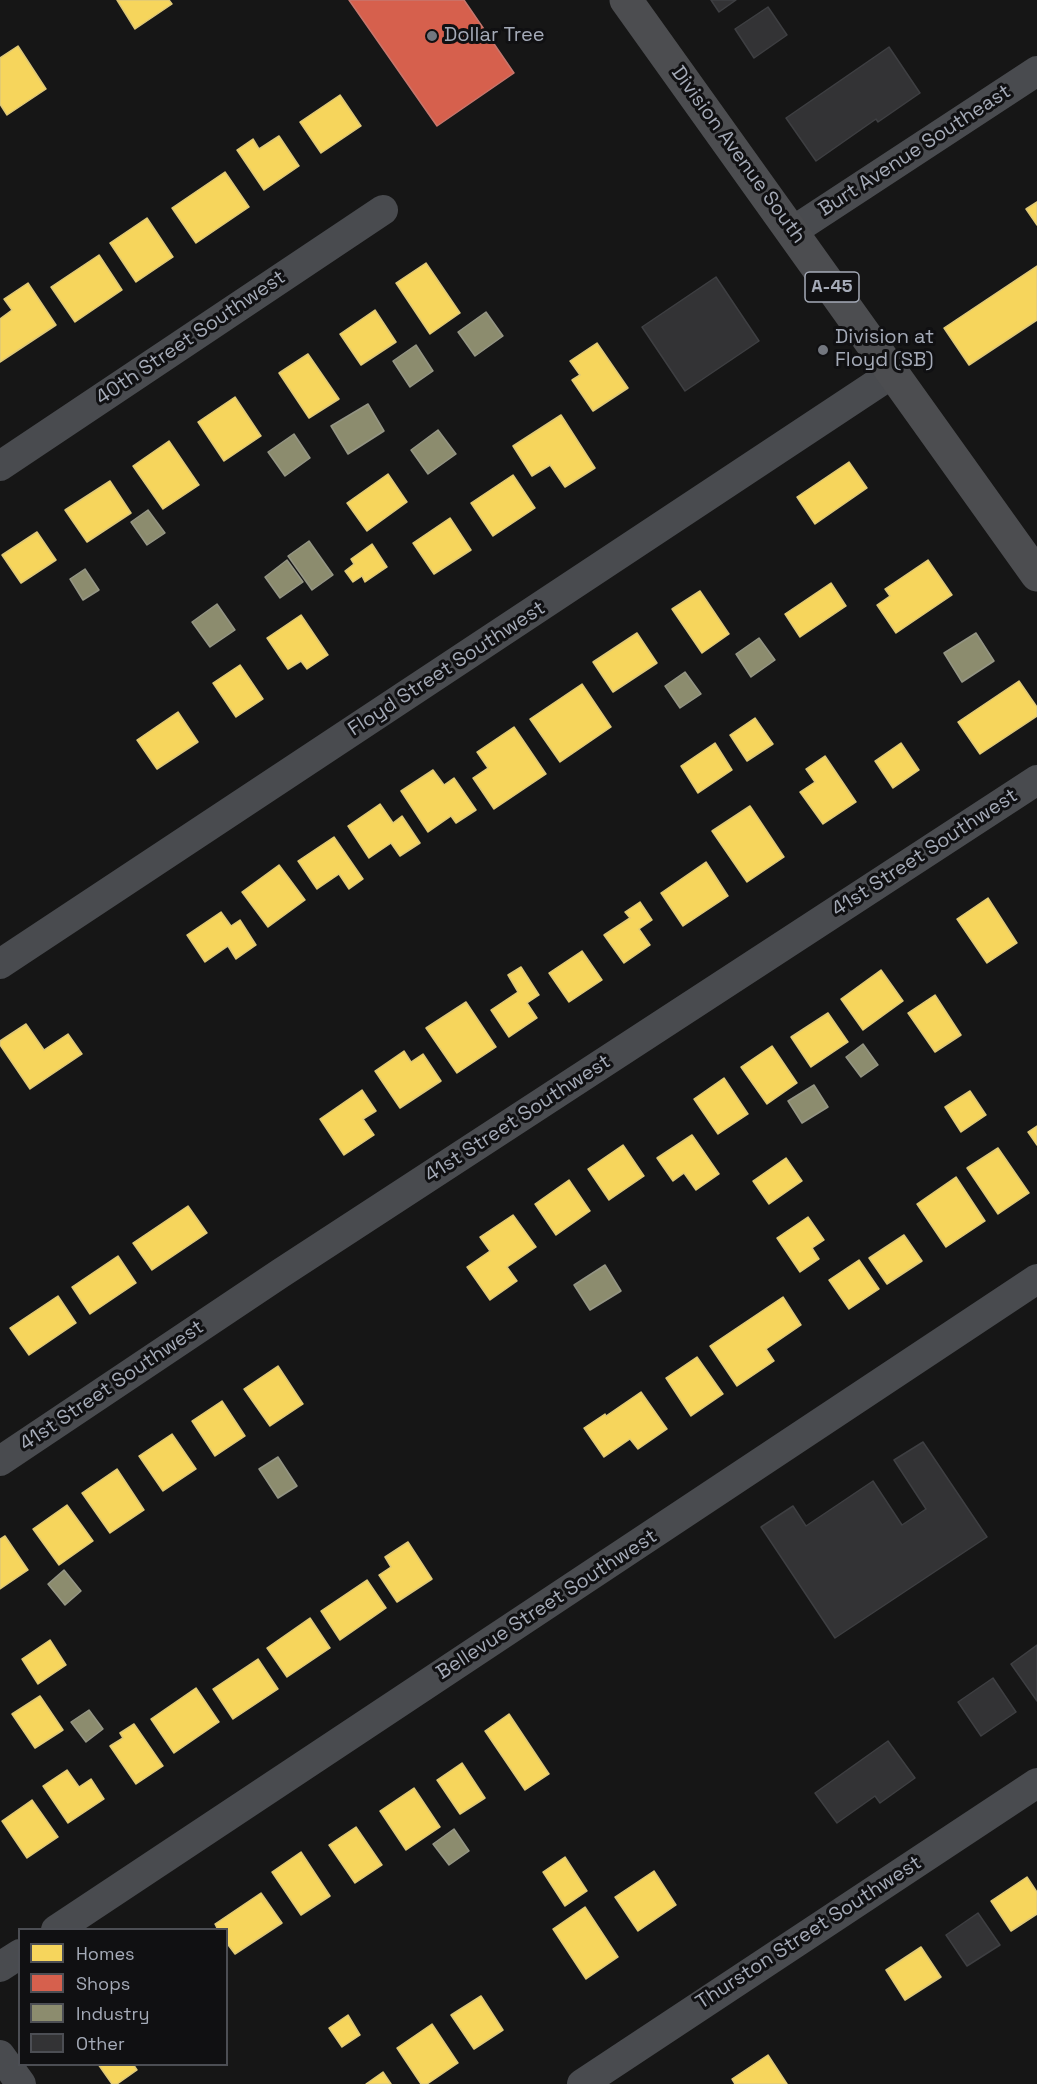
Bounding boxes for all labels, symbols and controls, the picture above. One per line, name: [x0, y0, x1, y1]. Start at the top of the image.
place label: Dollar Tree: [444, 24, 545, 48]
marker: Dollar Tree: [425, 29, 439, 43]
street label: Division Avenue South: [666, 62, 810, 248]
street label: Burt Avenue Southeast: [814, 80, 1016, 222]
street label: 40th Street Southwest: [92, 266, 290, 410]
road number: A-45: [805, 272, 859, 302]
place label: Division at Floyd (SB): [835, 326, 934, 373]
marker: Division at Floyd (SB): [816, 343, 830, 357]
street label: Floyd Street Southwest: [344, 596, 550, 742]
street label: 41st Street Southwest: [828, 784, 1022, 922]
street label: 41st Street Southwest: [421, 1050, 615, 1188]
street label: 41st Street Southwest: [15, 1315, 209, 1457]
street label: Bellevue Street Southwest: [432, 1525, 662, 1685]
street label: Thurston Street Southwest: [692, 1851, 926, 2015]
legend: [18, 1928, 228, 2066]
text: Homes: [76, 1942, 135, 1965]
text: Shops: [76, 1972, 130, 1995]
text: Industry: [76, 2002, 149, 2025]
text: Other: [76, 2032, 125, 2055]

